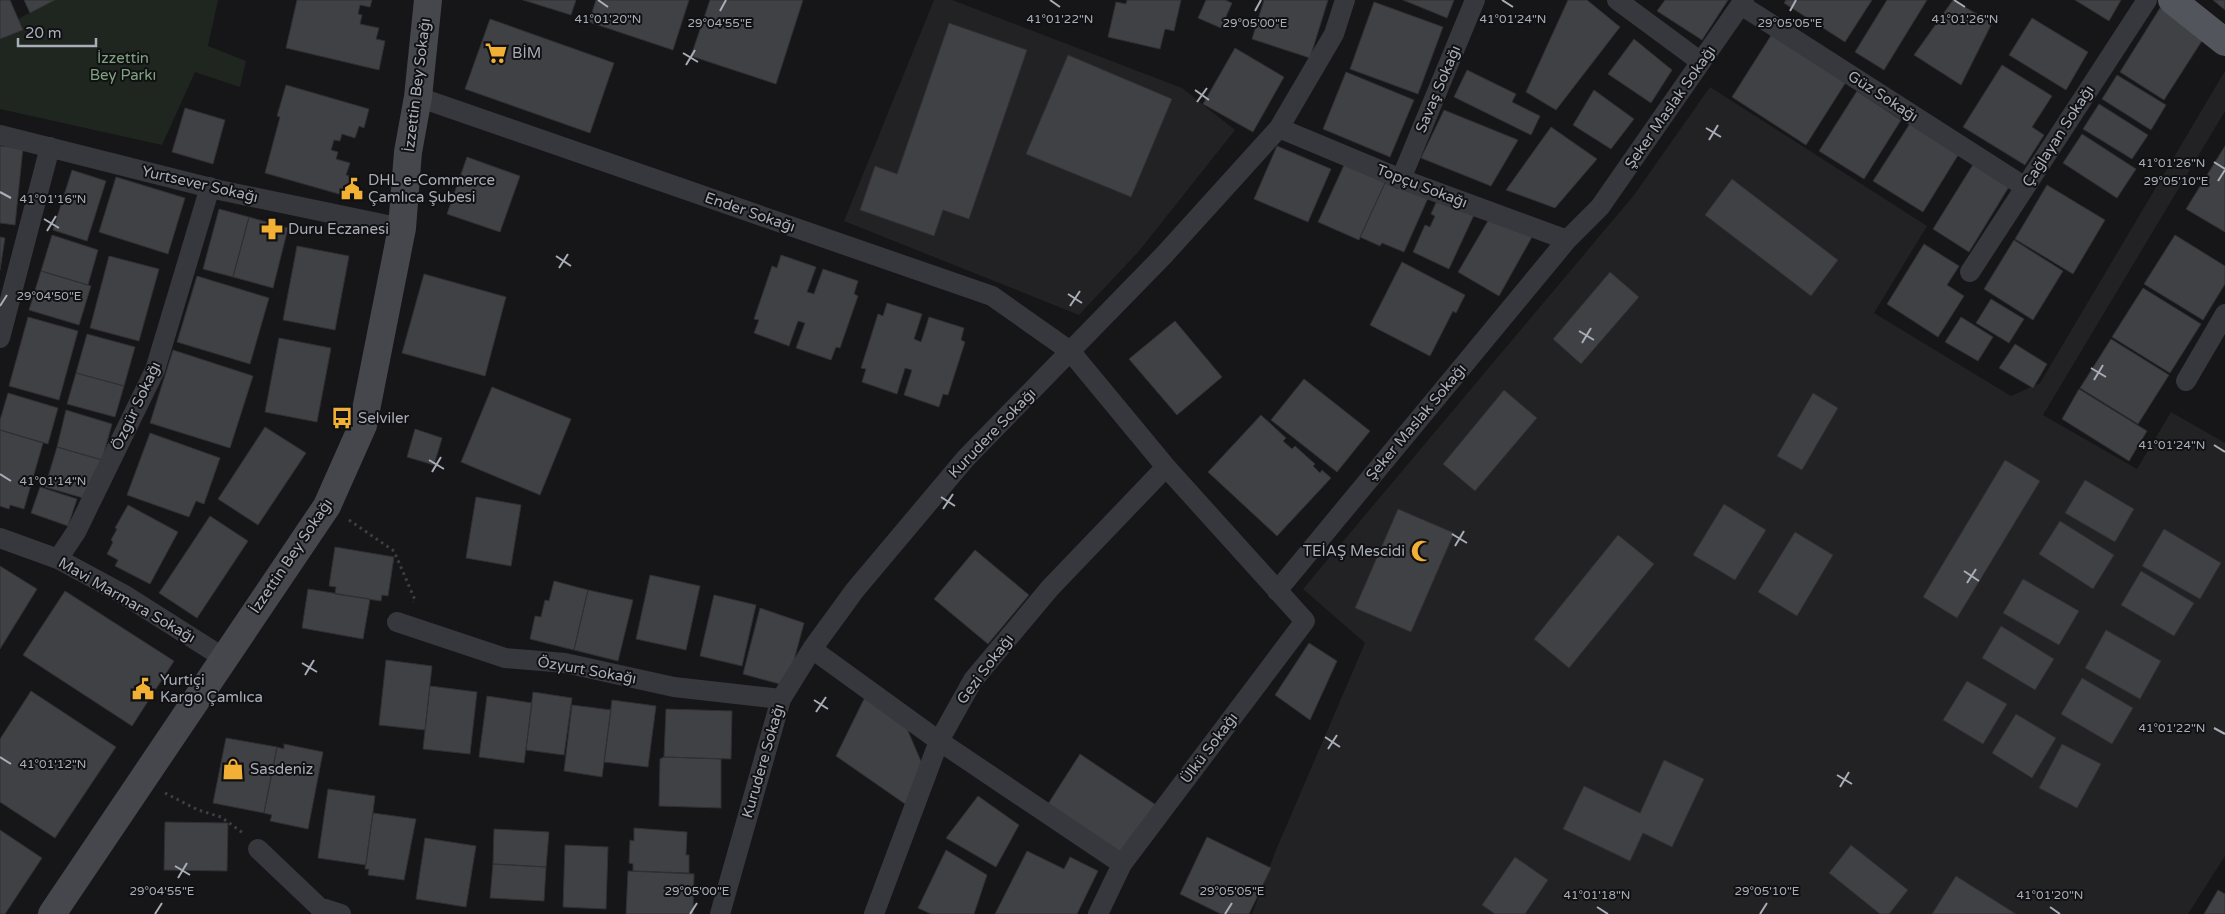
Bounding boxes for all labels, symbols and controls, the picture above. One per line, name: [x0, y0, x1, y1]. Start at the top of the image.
text: 41°01'20"N: [575, 12, 642, 26]
text: 41°01'22"N: [1027, 12, 1094, 26]
text: 41°01'24"N: [1480, 12, 1547, 26]
text: 41°01'26"N: [1932, 12, 1999, 26]
scale bar: [18, 15, 95, 47]
text: 29°04'55"E: [687, 16, 753, 30]
text: 29°05'00"E: [1222, 16, 1288, 30]
text: 29°05'05"E: [1757, 16, 1823, 30]
street label: İzzettin Bey Sokağı: [400, 17, 434, 153]
text: 20 m: [25, 24, 62, 42]
supermarket icon: BİM: [483, 40, 509, 66]
street label: Şeker Maslak Sokağı: [1621, 42, 1719, 172]
street label: Savaş Sokağı: [1412, 43, 1464, 135]
place label: BİM: [512, 44, 541, 62]
park label: İzzettin Bey Parkı: [90, 49, 156, 84]
street label: Güz Sokağı: [1845, 67, 1921, 125]
street label: Çağlayan Sokağı: [2018, 82, 2098, 190]
text: 41°01'26"N: [2139, 156, 2206, 170]
street label: Topçu Sokağı: [1374, 160, 1470, 212]
street label: Yurtsever Sokağı: [140, 162, 260, 206]
place label: DHL e-Commerce Çamlıca Şubesi: [368, 171, 495, 206]
text: 29°05'10"E: [2143, 174, 2209, 188]
public building icon: DHL e-Commerce Çamlıca Şubesi: [339, 176, 365, 202]
street label: Ender Sokağı: [703, 188, 797, 236]
text: 41°01'16"N: [20, 192, 87, 206]
pharmacy icon: Duru Eczanesi: [259, 216, 285, 242]
place label: Duru Eczanesi: [288, 220, 389, 238]
text: 29°04'50"E: [16, 289, 82, 303]
street label: Özgür Sokağı: [108, 359, 164, 453]
street label: Şeker Maslak Sokağı: [1362, 360, 1470, 484]
street label: Kurudere Sokağı: [945, 384, 1039, 482]
bus stop icon: Selviler: [329, 405, 355, 431]
place label: Selviler: [358, 409, 409, 427]
text: 41°01'24"N: [2139, 438, 2206, 452]
text: 41°01'14"N: [20, 474, 87, 488]
street label: İzzettin Bey Sokağı: [246, 495, 336, 617]
mosque icon: TEİAŞ Mescidi: [1409, 538, 1435, 564]
place label: TEİAŞ Mescidi: [1303, 542, 1405, 560]
street label: Mavi Marmara Sokağı: [55, 553, 199, 647]
street label: Gezi Sokağı: [953, 630, 1017, 708]
street label: Özyurt Sokağı: [536, 652, 638, 688]
place label: Yurtiçi Kargo Çamlıca: [160, 671, 263, 706]
public building icon: Yurtiçi Kargo Çamlıca: [130, 676, 156, 702]
street label: Kurudere Sokağı: [738, 702, 788, 820]
street label: Ülkü Sokağı: [1176, 709, 1242, 787]
text: 41°01'22"N: [2139, 721, 2206, 735]
shop icon: Sasdeniz: [220, 756, 246, 782]
text: 41°01'12"N: [20, 757, 87, 771]
place label: Sasdeniz: [250, 760, 313, 778]
text: 29°04'55"E: [129, 884, 195, 898]
text: 29°05'00"E: [664, 884, 730, 898]
text: 29°05'05"E: [1199, 884, 1265, 898]
text: 29°05'10"E: [1734, 884, 1800, 898]
text: 41°01'18"N: [1564, 888, 1631, 902]
text: 41°01'20"N: [2017, 888, 2084, 902]

